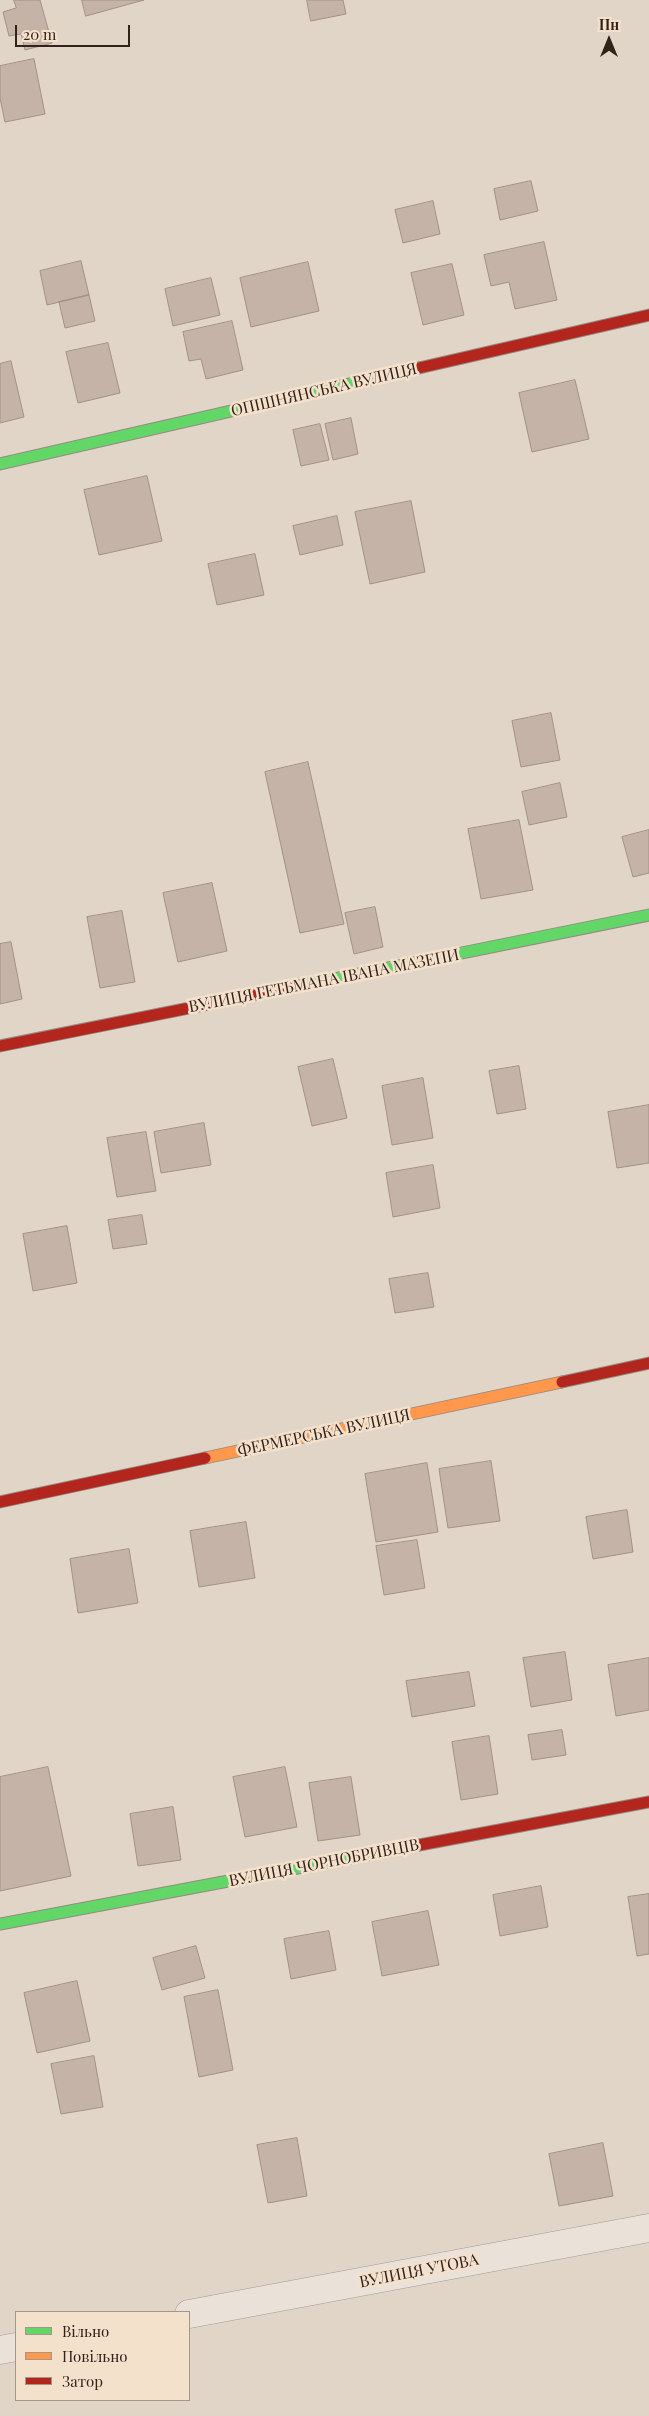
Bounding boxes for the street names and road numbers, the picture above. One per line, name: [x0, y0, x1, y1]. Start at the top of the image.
street label: ОПІШНЯНСЬКА ВУЛИЦЯ: [229, 359, 419, 421]
street label: ВУЛИЦЯ ГЕТЬМАНА ІВАНА МАЗЕПИ: [187, 945, 461, 1017]
street label: ФЕРМЕРСЬКА ВУЛИЦЯ: [236, 1405, 412, 1461]
street label: ВУЛИЦЯ ЧОРНОБРИВЦІВ: [227, 1835, 421, 1891]
street label: ВУЛИЦЯ УТОВА: [358, 2250, 480, 2292]

